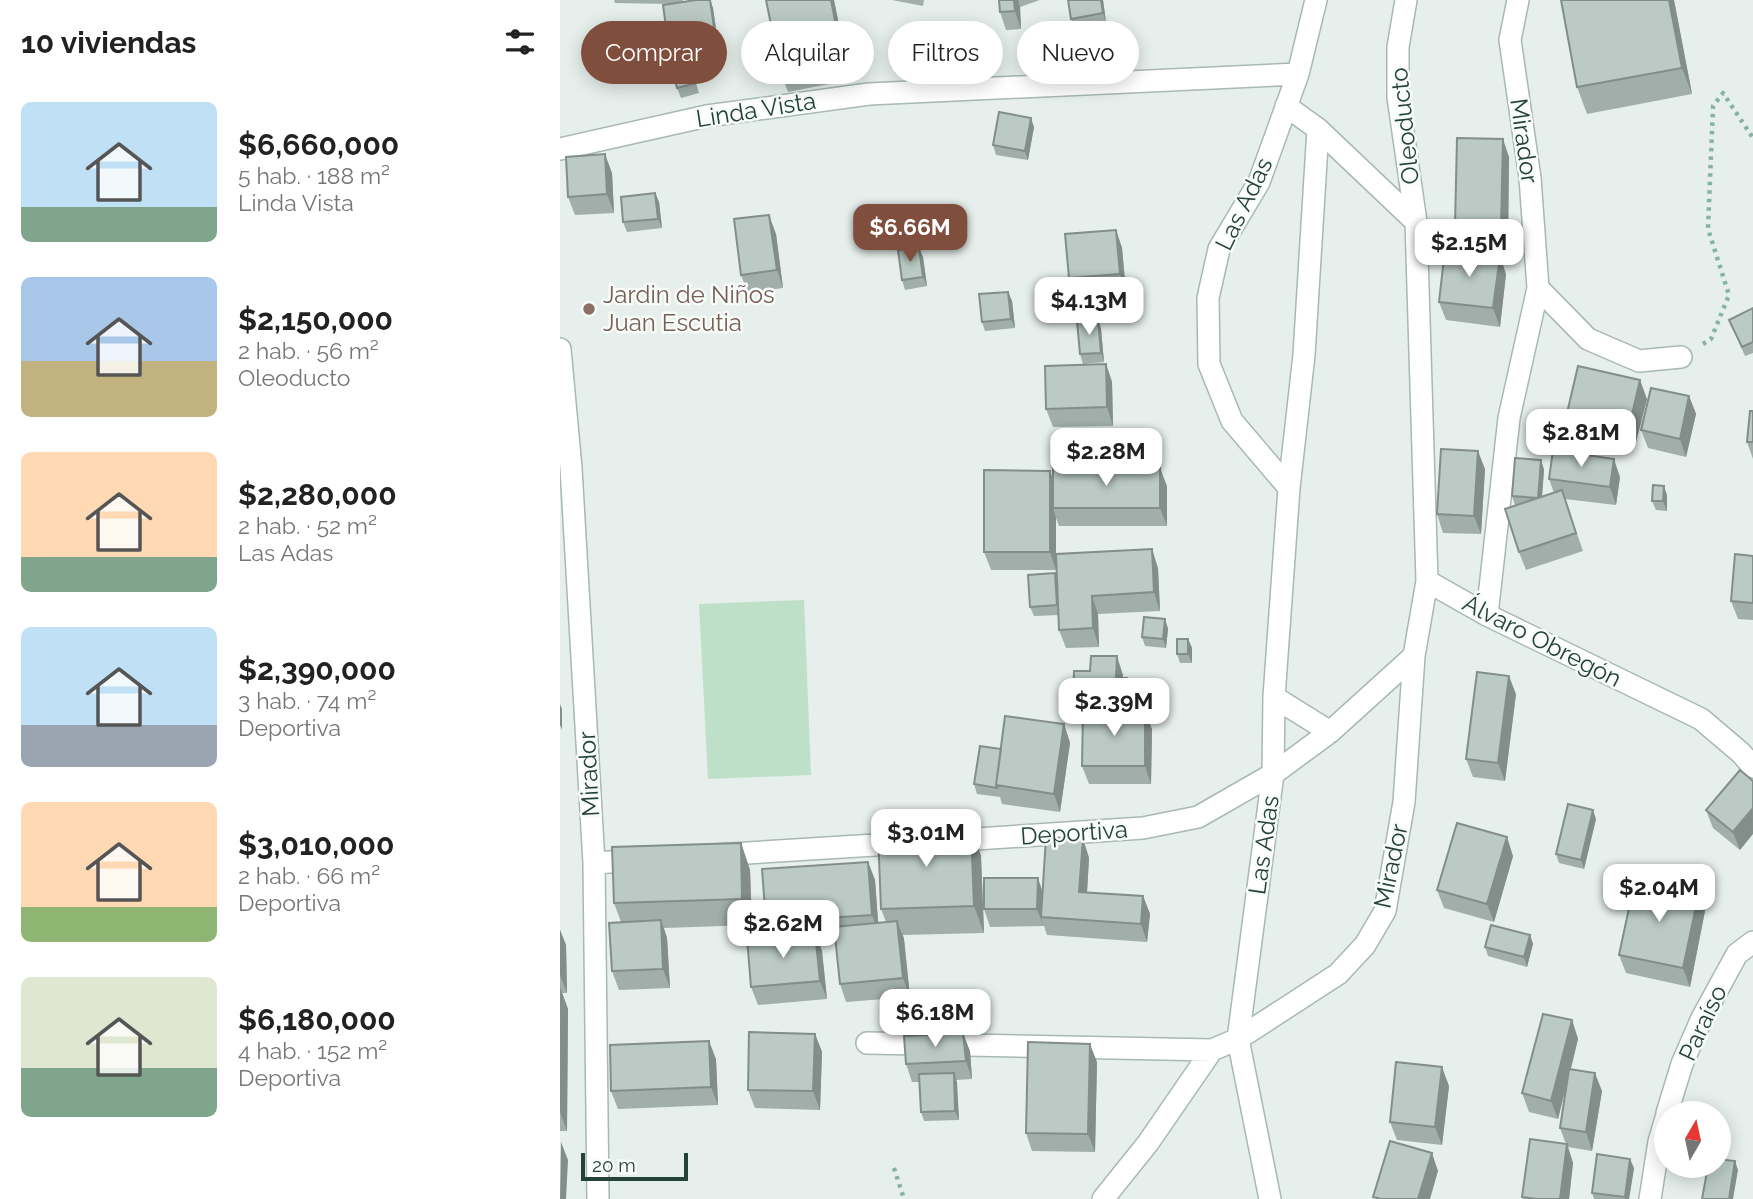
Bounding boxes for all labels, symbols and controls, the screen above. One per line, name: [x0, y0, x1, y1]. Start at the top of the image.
chip: Comprar: [581, 21, 727, 84]
chip: Alquilar: [741, 21, 874, 84]
chip: Filtros: [888, 21, 1003, 84]
chip: Nuevo: [1017, 21, 1139, 84]
icon: filters: [501, 23, 539, 61]
text: 10 viviendas: [21, 25, 196, 60]
street label: Oleoducto: [1384, 66, 1425, 186]
street label: Linda Vista: [694, 86, 818, 133]
street label: Mirador: [1504, 97, 1545, 186]
text: $6,660,000: [238, 127, 399, 162]
icon: home: [77, 130, 161, 214]
street label: Las Adas: [1209, 153, 1278, 255]
text: 5 hab. · 188 m²: [238, 162, 390, 189]
text: Linda Vista: [238, 189, 354, 216]
pin: $6.66M: [853, 204, 967, 264]
text: $6.66M: [869, 213, 951, 240]
pin: $2.15M: [1412, 219, 1526, 279]
text: $2.15M: [1431, 228, 1507, 255]
pin: $4.13M: [1032, 278, 1146, 337]
place label: Jardin de Niños Juan Escutia: [603, 280, 775, 337]
text: $4.13M: [1051, 286, 1127, 313]
marker: Jardin de Niños Juan Escutia: [581, 301, 597, 317]
text: $2,150,000: [238, 302, 393, 337]
icon: home: [77, 305, 161, 389]
text: 2 hab. · 56 m²: [238, 337, 379, 364]
text: Oleoducto: [238, 364, 351, 391]
pin: $2.81M: [1524, 410, 1638, 469]
text: $2.81M: [1542, 418, 1620, 445]
pin: $2.28M: [1049, 428, 1163, 488]
text: $2.28M: [1066, 437, 1146, 464]
text: $2,280,000: [238, 477, 397, 512]
icon: home: [77, 480, 161, 564]
text: 2 hab. · 52 m²: [238, 512, 377, 539]
text: Las Adas: [238, 539, 333, 566]
street label: Álvaro Obregón: [1458, 588, 1627, 693]
text: $2,390,000: [238, 652, 396, 687]
icon: home: [77, 655, 161, 739]
pin: $2.39M: [1057, 678, 1171, 738]
text: 3 hab. · 74 m²: [238, 687, 376, 714]
text: $2.39M: [1074, 687, 1154, 714]
text: Deportiva: [238, 714, 341, 741]
street label: Mirador: [572, 730, 605, 817]
street label: Las Adas: [1242, 794, 1285, 896]
pin: $3.01M: [869, 810, 983, 869]
street label: Deportiva: [1019, 814, 1129, 851]
text: $3.01M: [887, 818, 965, 845]
street label: Mirador: [1367, 821, 1414, 911]
text: $3,010,000: [238, 827, 394, 862]
icon: home: [77, 830, 161, 914]
text: 2 hab. · 66 m²: [238, 862, 380, 889]
pin: $2.04M: [1602, 864, 1716, 924]
text: $2.04M: [1619, 873, 1699, 900]
text: Deportiva: [238, 889, 341, 916]
pin: $2.62M: [726, 900, 840, 960]
text: $2.62M: [743, 909, 823, 936]
street label: Paraíso: [1672, 980, 1733, 1065]
pin: $6.18M: [878, 990, 992, 1049]
text: $6.18M: [896, 998, 974, 1025]
text: $6,180,000: [238, 1002, 396, 1037]
icon: home: [77, 1005, 161, 1089]
text: 4 hab. · 152 m²: [238, 1037, 387, 1064]
text: Deportiva: [238, 1064, 341, 1091]
north arrow: [1654, 1101, 1731, 1178]
map controls: [1654, 1101, 1731, 1178]
scale bar: [581, 1150, 688, 1182]
text: 20 m: [592, 1154, 636, 1176]

